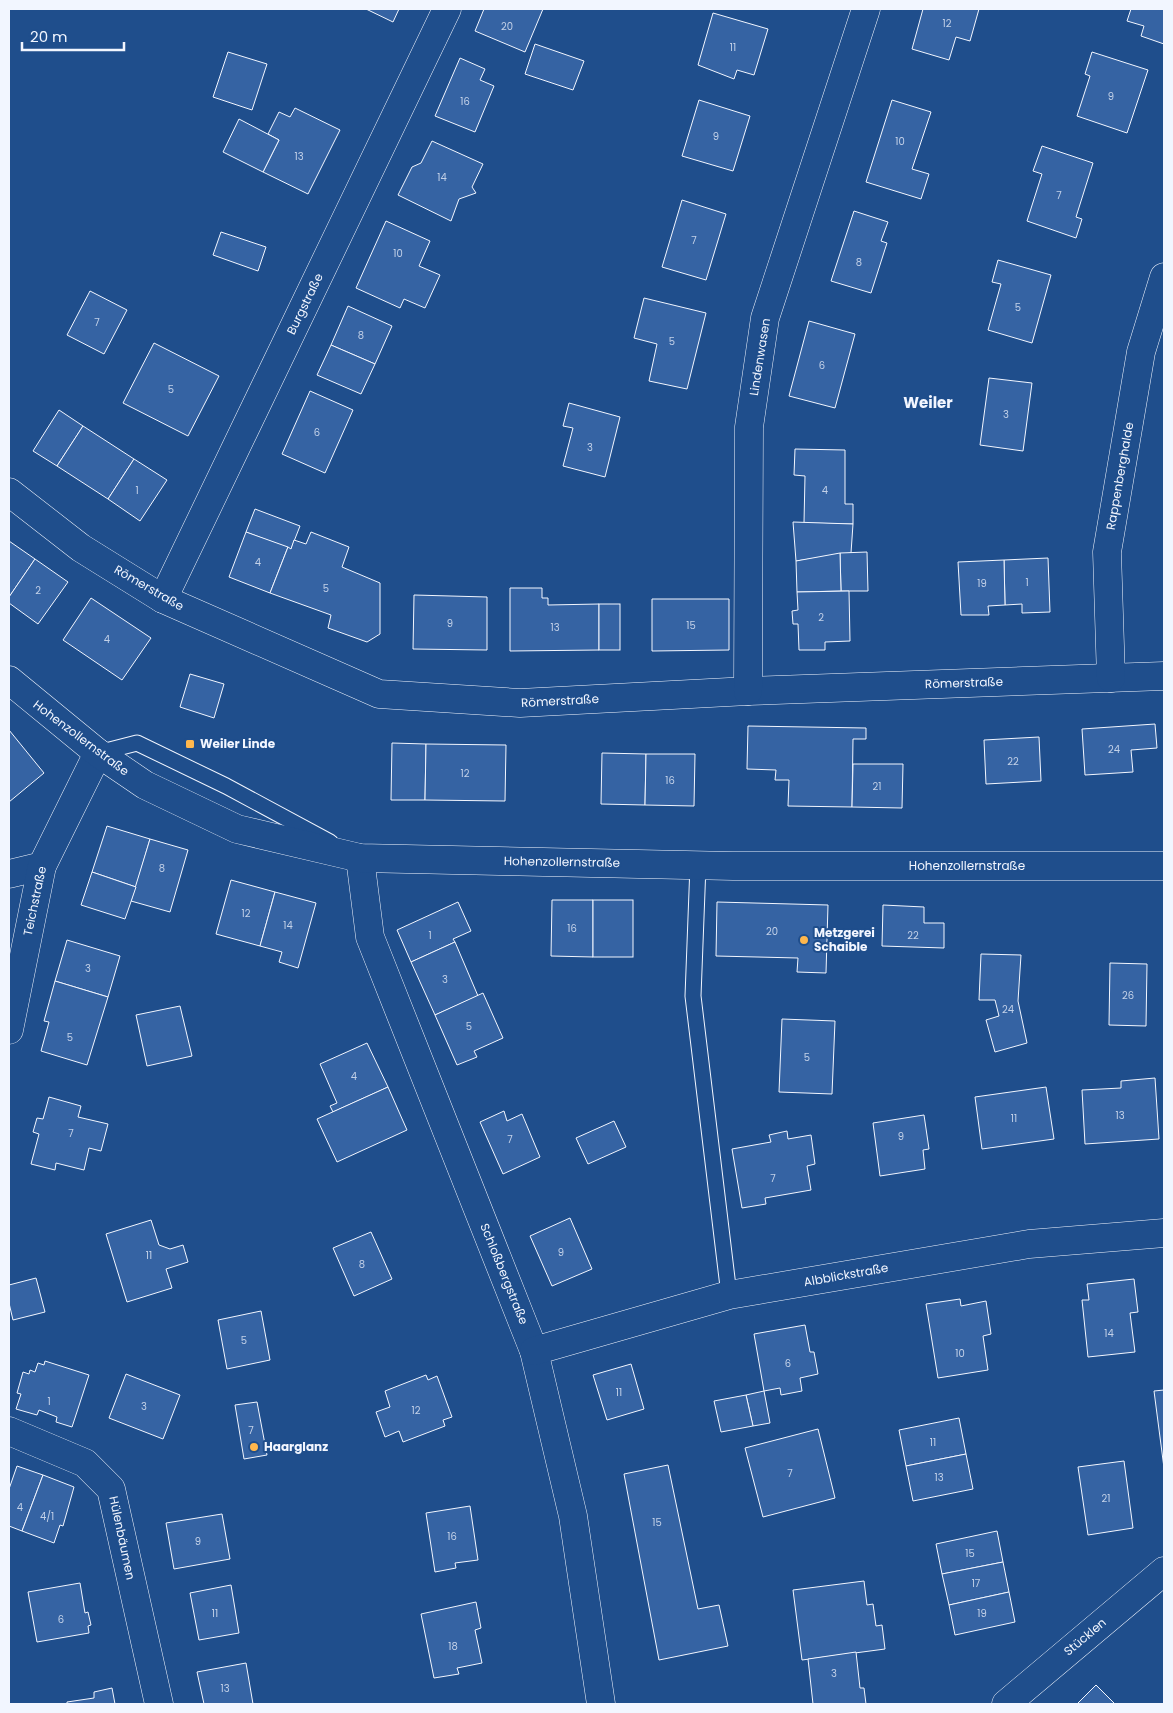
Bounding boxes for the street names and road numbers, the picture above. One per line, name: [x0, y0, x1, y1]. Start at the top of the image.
street label: Burgstraße: [282, 270, 327, 337]
street label: Lindenwasen: [745, 317, 774, 397]
street label: Rappenberghalde: [1102, 421, 1137, 531]
street label: Römerstraße: [111, 561, 187, 614]
street label: Römerstraße: [925, 673, 1003, 692]
street label: Römerstraße: [521, 690, 599, 711]
street label: Hohenzollernstraße: [30, 696, 133, 779]
street label: Hohenzollernstraße: [504, 852, 620, 871]
street label: Hohenzollernstraße: [909, 857, 1025, 874]
street label: Teichstraße: [19, 865, 50, 937]
street label: Schloßbergstraße: [476, 1221, 533, 1327]
street label: Albblickstraße: [802, 1259, 889, 1290]
street label: Hülenbäumen: [105, 1494, 140, 1581]
street label: Stücklen: [1060, 1614, 1110, 1659]

